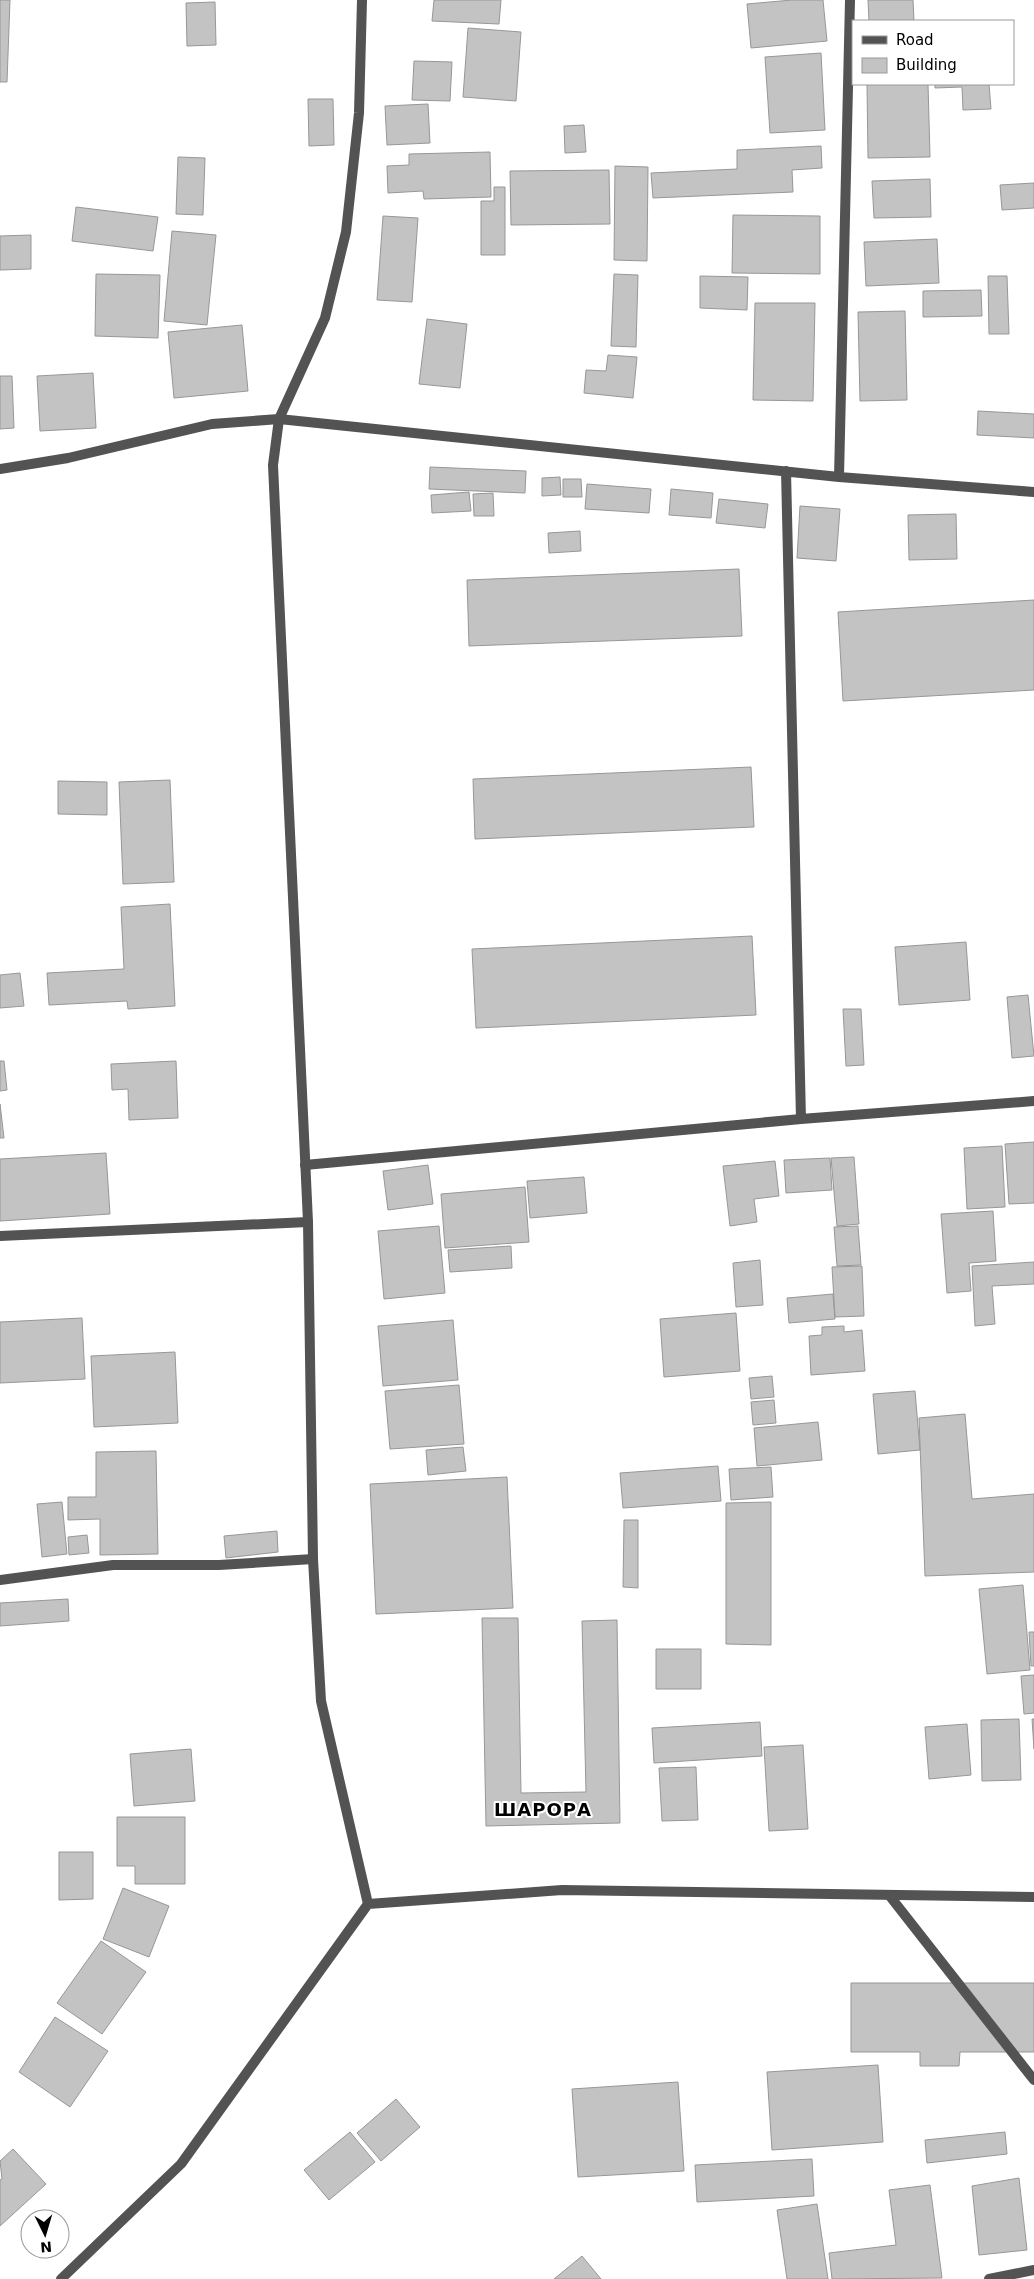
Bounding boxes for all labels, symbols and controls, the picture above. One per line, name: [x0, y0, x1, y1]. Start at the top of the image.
legend: [852, 20, 1014, 85]
text: Road: [896, 31, 934, 49]
text: Building: [896, 56, 957, 74]
district label: ШАРОРА: [494, 1799, 592, 1820]
north arrow: [20, 2209, 70, 2259]
text: N: [40, 2238, 53, 2255]

